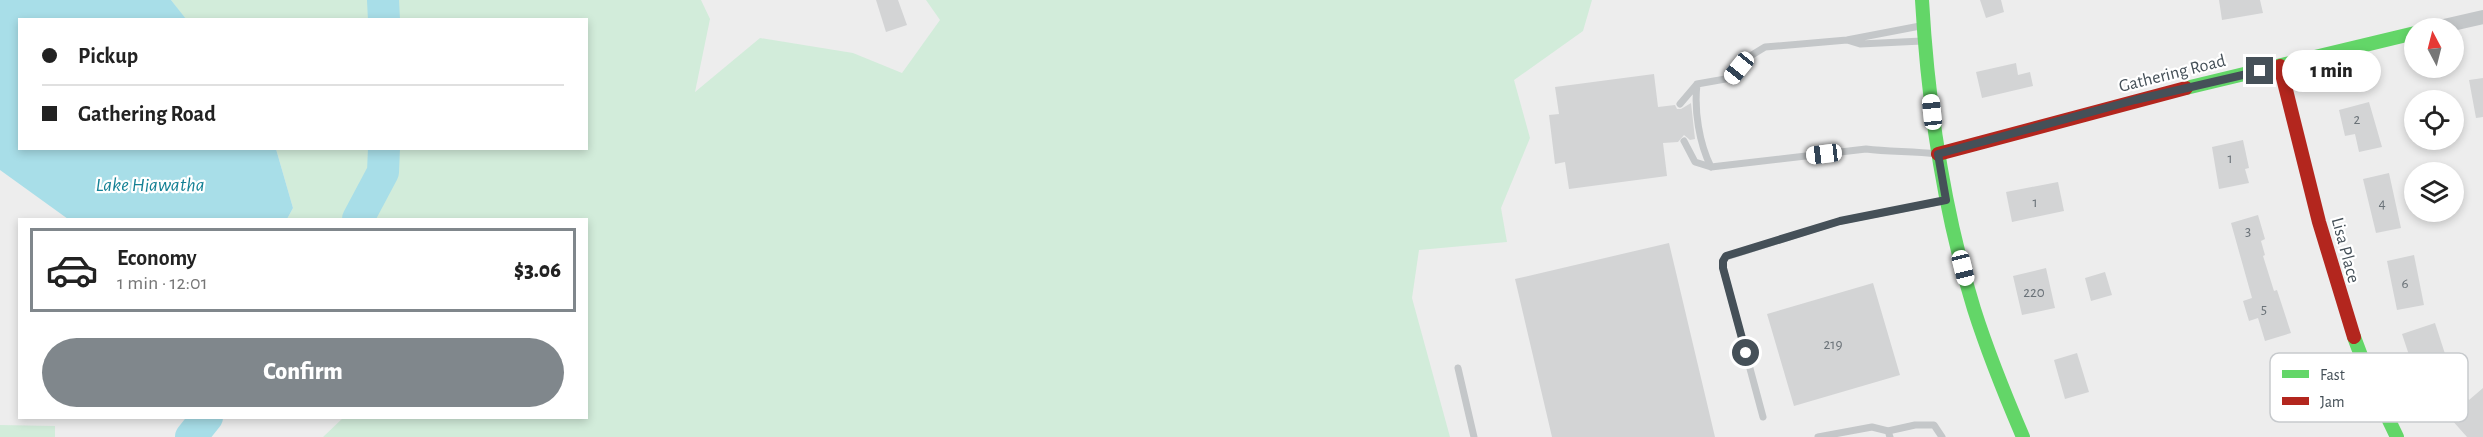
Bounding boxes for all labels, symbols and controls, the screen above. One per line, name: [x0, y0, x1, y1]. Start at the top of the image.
north arrow: [2404, 18, 2464, 78]
map controls: [2404, 18, 2464, 222]
text: Pickup: [78, 45, 138, 67]
car: [1721, 48, 1757, 88]
callout: 1 min: [2281, 50, 2380, 92]
street label: Gathering Road: [2117, 52, 2227, 96]
route end: [2246, 57, 2273, 84]
text: 1 min: [2310, 61, 2353, 81]
button: locate: [2404, 90, 2464, 150]
car: [1921, 93, 1943, 131]
text: Gathering Road: [78, 103, 216, 125]
house number: 2: [2354, 112, 2361, 127]
car: [1805, 143, 1843, 165]
house number: 1: [2227, 151, 2233, 166]
button: layers: [2404, 162, 2464, 222]
water label: Lake Hiawatha: [96, 175, 204, 195]
house number: 1: [2032, 195, 2038, 210]
house number: 4: [2378, 196, 2386, 211]
street label: Lisa Place: [2328, 216, 2362, 285]
house number: 3: [2245, 224, 2251, 239]
icon: car: [45, 243, 99, 297]
text: Economy: [117, 247, 197, 269]
car: [1950, 248, 1976, 288]
text: $3.06: [514, 259, 561, 281]
text: 1 min · 12:01: [117, 273, 208, 293]
house number: 6: [2401, 276, 2409, 291]
house number: 220: [2023, 285, 2045, 300]
house number: 5: [2261, 302, 2267, 317]
house number: 219: [1823, 337, 1843, 352]
button: Confirm: [42, 338, 564, 407]
route start: [1732, 339, 1759, 366]
legend: [2270, 353, 2468, 422]
text: Fast: [2320, 367, 2345, 383]
text: Jam: [2320, 394, 2345, 410]

